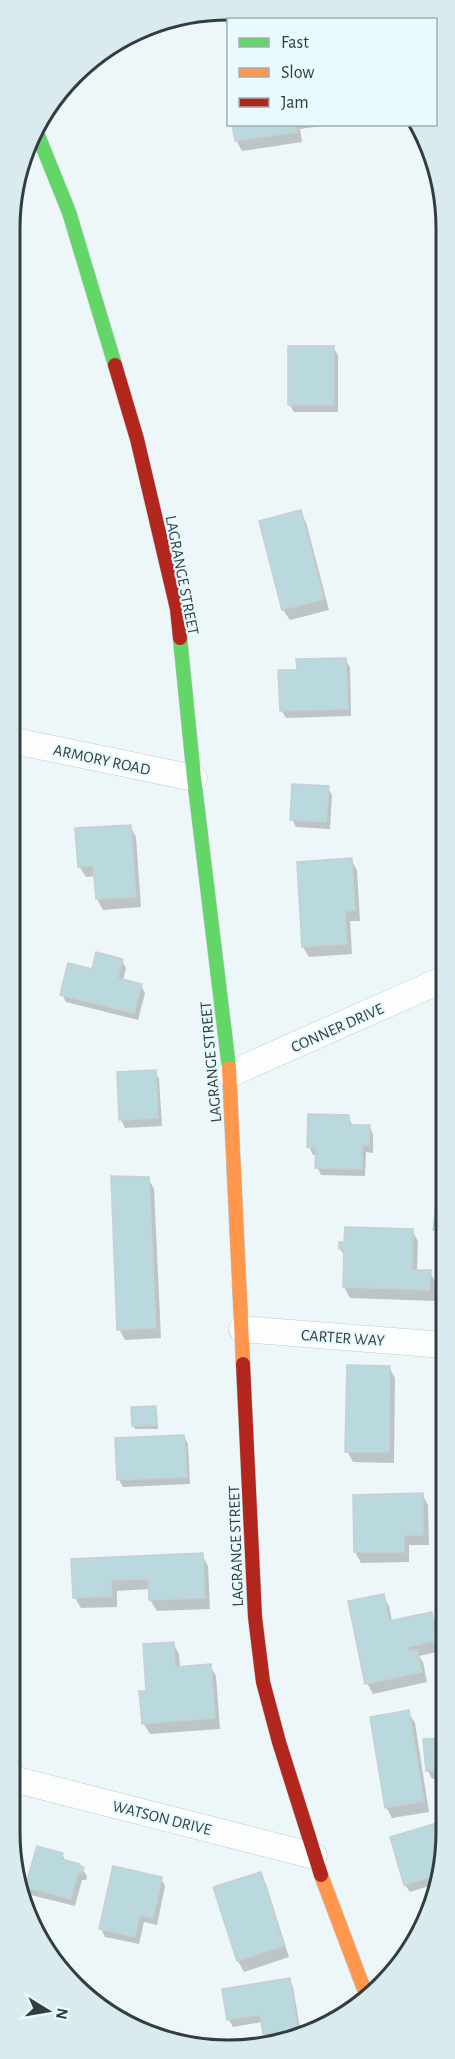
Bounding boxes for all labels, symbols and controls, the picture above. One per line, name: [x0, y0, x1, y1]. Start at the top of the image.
legend: [227, 18, 437, 126]
text: Fast: [281, 34, 309, 52]
text: Slow: [281, 64, 314, 82]
text: Jam: [281, 94, 309, 112]
street label: LAGRANGE STREET: [163, 514, 201, 636]
street label: ARMORY ROAD: [52, 742, 152, 778]
street label: CONNER DRIVE: [289, 1000, 386, 1055]
street label: LAGRANGE STREET: [198, 1001, 224, 1123]
street label: CARTER WAY: [301, 1327, 386, 1349]
street label: LAGRANGE STREET: [226, 1485, 246, 1607]
street label: WATSON DRIVE: [111, 1798, 213, 1838]
north arrow: [18, 1981, 78, 2041]
text: N: [53, 2007, 71, 2021]

